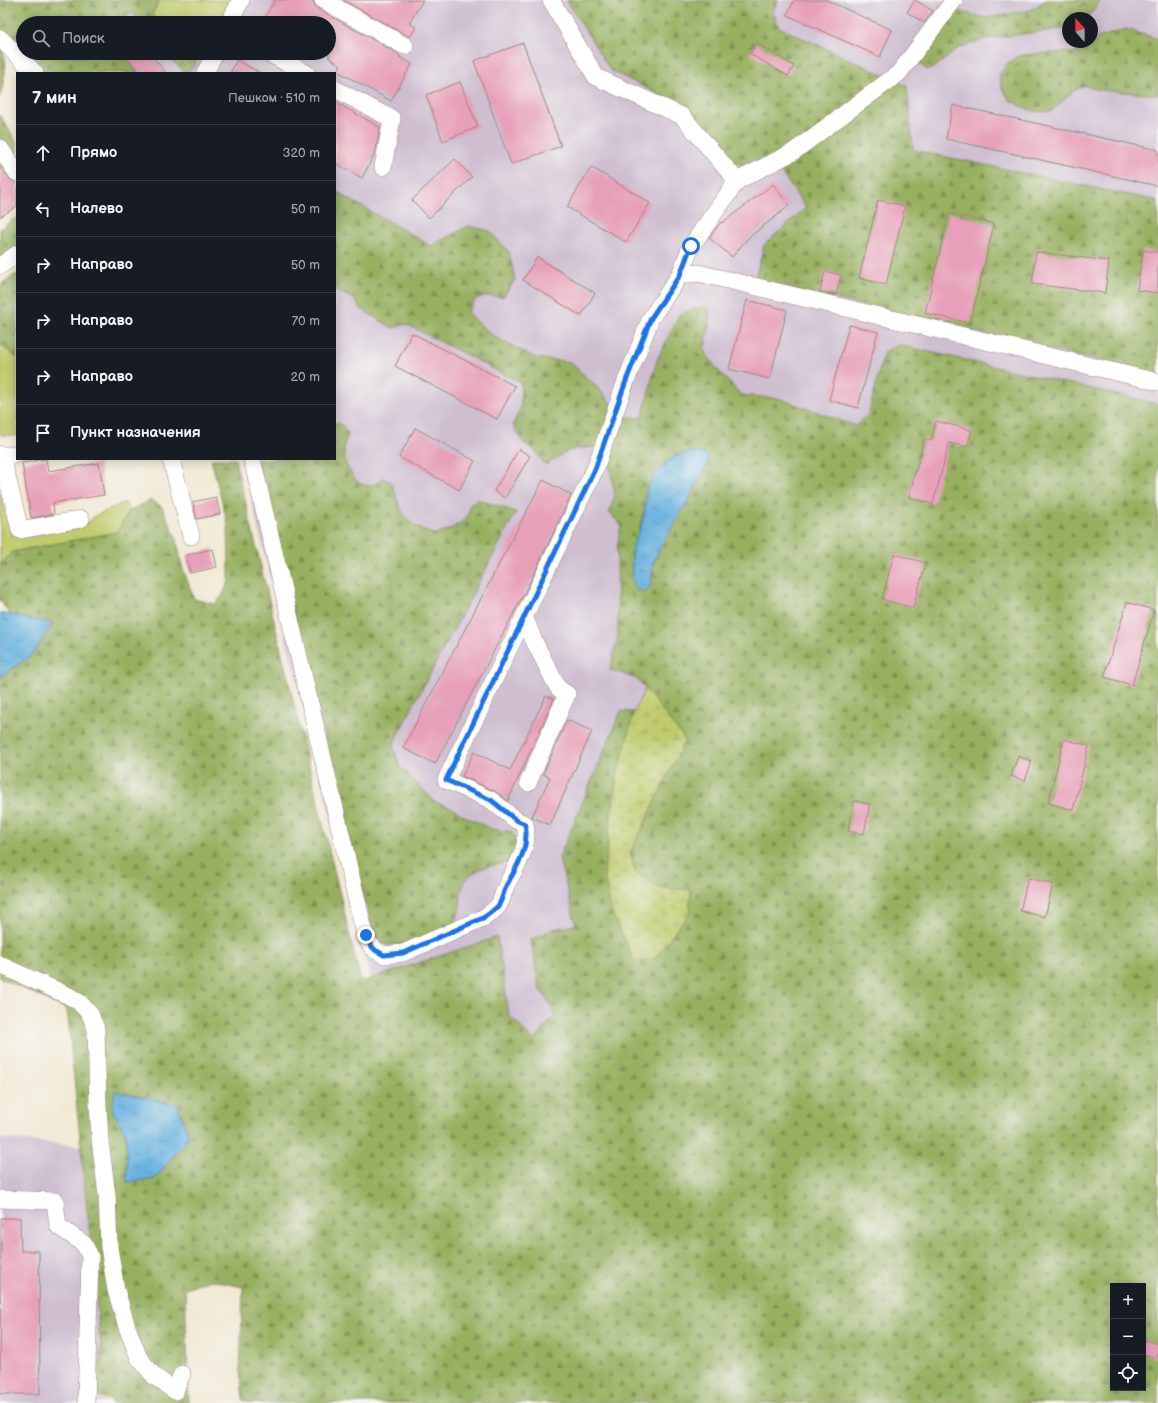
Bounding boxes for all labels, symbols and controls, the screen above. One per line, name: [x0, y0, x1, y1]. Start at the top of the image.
north arrow: [1062, 12, 1098, 48]
search box: [16, 16, 336, 60]
icon: search: [30, 27, 52, 49]
text: Поиск: [62, 29, 105, 48]
text: 7 мин: [32, 88, 77, 108]
text: Пешком · 510 m: [228, 90, 320, 106]
icon: ahead: [32, 142, 54, 164]
text: Прямо: [70, 143, 117, 162]
text: 320 m: [282, 145, 320, 161]
icon: left: [32, 198, 54, 220]
text: Налево: [70, 199, 123, 218]
text: 50 m: [291, 201, 320, 217]
route start: [682, 237, 700, 255]
icon: right: [32, 254, 54, 276]
text: Направо: [70, 255, 133, 274]
text: 50 m: [291, 257, 320, 273]
icon: right: [32, 310, 54, 332]
text: Направо: [70, 311, 133, 330]
text: 70 m: [292, 313, 320, 329]
icon: right: [32, 366, 54, 388]
text: Направо: [70, 367, 133, 386]
text: 20 m: [290, 369, 320, 385]
icon: arrive: [32, 422, 54, 444]
text: Пункт назначения: [70, 423, 201, 442]
route end: [357, 926, 375, 944]
map controls: [1110, 1283, 1146, 1391]
button: +: [1110, 1283, 1146, 1319]
button: −: [1110, 1319, 1146, 1355]
button: locate: [1110, 1355, 1146, 1391]

